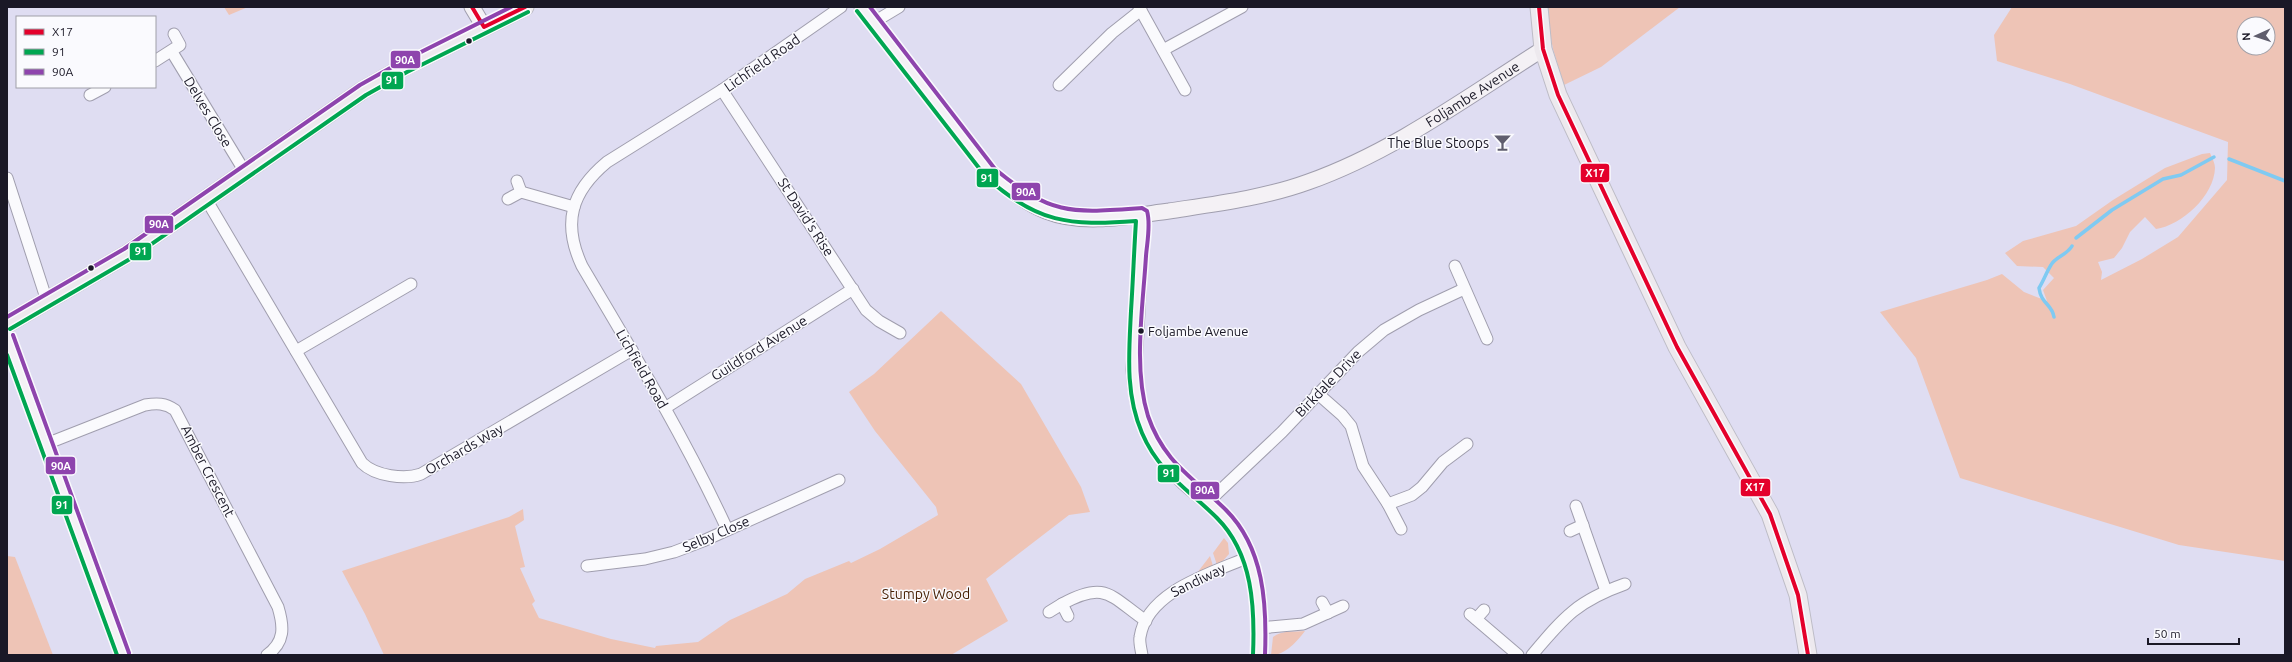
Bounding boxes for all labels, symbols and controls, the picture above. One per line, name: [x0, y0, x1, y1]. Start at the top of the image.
legend: [16, 16, 156, 88]
north arrow: [2236, 16, 2276, 56]
text: X17: [52, 25, 73, 38]
street label: Lichfield Road: [721, 31, 803, 95]
text: N: [2240, 32, 2252, 41]
unlabelled marker: [464, 36, 474, 46]
text: 91: [52, 45, 66, 58]
line badge: 90A: [390, 50, 421, 69]
text: 90A: [395, 54, 415, 66]
street label: Foljambe Avenue: [1423, 58, 1523, 130]
text: 90A: [52, 65, 74, 78]
line badge: 91: [381, 71, 404, 90]
street label: Delves Close: [181, 74, 235, 150]
text: 91: [386, 74, 398, 86]
bar icon: The Blue Stoops: [1492, 133, 1512, 153]
place label: The Blue Stoops: [1387, 135, 1489, 151]
line badge: X17: [1580, 163, 1610, 183]
text: X17: [1585, 167, 1605, 179]
line badge: 91: [976, 168, 999, 188]
text: 91: [981, 172, 993, 184]
street label: St David's Rise: [775, 175, 837, 259]
line badge: 90A: [1011, 182, 1041, 201]
text: 90A: [1016, 186, 1036, 198]
line badge: 90A: [144, 215, 174, 234]
text: 90A: [149, 218, 169, 230]
line badge: 91: [129, 242, 152, 261]
text: 91: [135, 245, 147, 257]
unlabelled marker: [86, 263, 96, 273]
street label: Guildford Avenue: [708, 312, 810, 384]
place label: Foljambe Avenue: [1148, 324, 1248, 338]
marker: Foljambe Avenue: [1136, 326, 1146, 336]
street label: Lichfield Road: [613, 327, 671, 411]
street label: Birkdale Drive: [1292, 346, 1364, 420]
street label: Orchards Way: [422, 420, 506, 478]
street label: Amber Crescent: [178, 422, 238, 520]
line badge: 90A: [45, 456, 76, 475]
text: 90A: [51, 460, 71, 472]
line badge: 91: [1157, 464, 1180, 483]
text: 91: [1163, 467, 1175, 479]
line badge: X17: [1740, 478, 1771, 497]
line badge: 90A: [1190, 481, 1220, 500]
text: X17: [1745, 481, 1765, 493]
text: 90A: [1195, 484, 1215, 496]
line badge: 91: [51, 495, 73, 515]
text: 91: [56, 499, 68, 511]
street label: Selby Close: [680, 513, 752, 555]
street label: Sandiway: [1168, 560, 1228, 600]
park label: Stumpy Wood: [882, 586, 970, 602]
scale bar: [2148, 620, 2239, 646]
text: 50 m: [2154, 627, 2181, 640]

